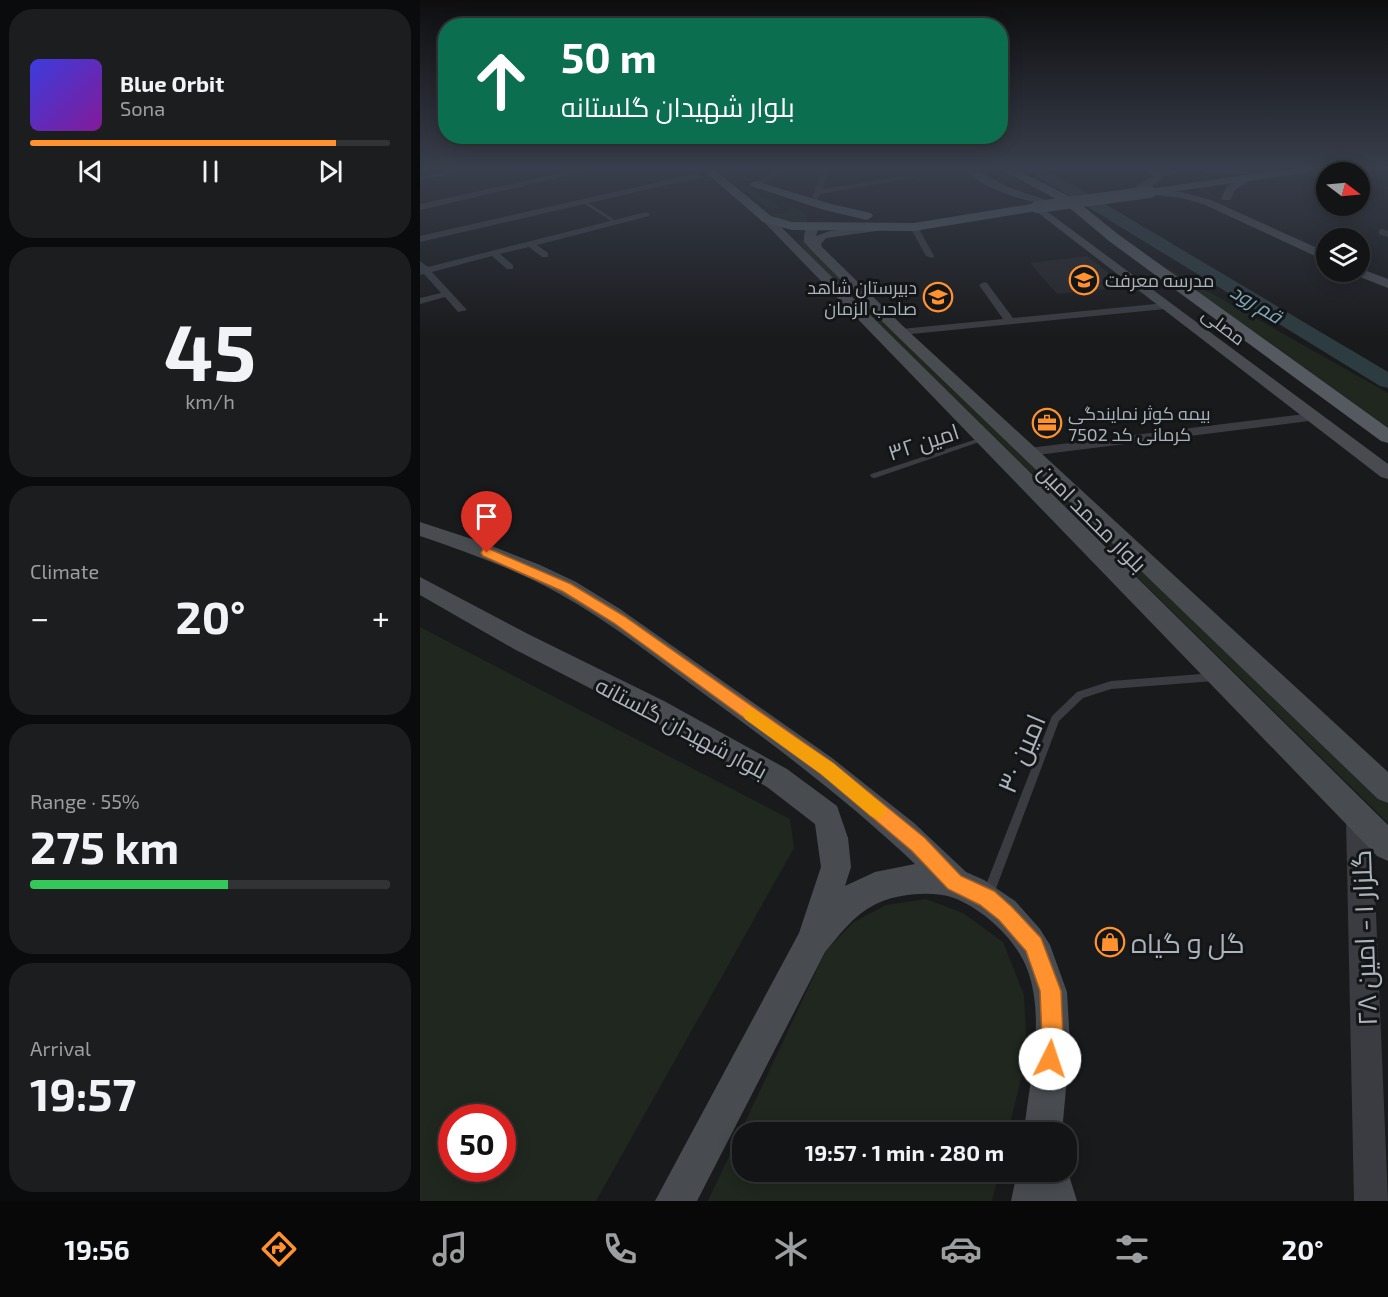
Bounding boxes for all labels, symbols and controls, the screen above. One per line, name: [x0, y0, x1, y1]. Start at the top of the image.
text: 50 m: [561, 31, 657, 81]
icon: ahead: [462, 42, 540, 120]
text: Blue Orbit: [120, 70, 224, 96]
text: بلوار شهیدان گلستانه: [561, 90, 795, 122]
text: Sona: [120, 96, 165, 120]
icon: previous: [74, 155, 107, 188]
icon: pause: [194, 155, 227, 188]
icon: next: [314, 155, 347, 188]
north arrow: [1316, 162, 1370, 216]
map controls: [1316, 162, 1370, 282]
button: layers: [1316, 228, 1370, 282]
school or university icon: مدرسه معرفت: [1068, 264, 1100, 296]
place label: مدرسه معرفت: [1105, 269, 1214, 292]
place label: دبیرستان شاهد صاحب الزمان: [807, 276, 917, 320]
water label: قم رود: [1225, 278, 1289, 331]
school or university icon: دبیرستان شاهد صاحب الزمان: [922, 281, 954, 313]
text: 45: [164, 303, 256, 397]
street label: مصلی: [1197, 303, 1250, 350]
text: km/h: [185, 389, 235, 413]
place label: بیمه کوثر نمایندگی کرمانی کد 7502: [1068, 402, 1211, 446]
office icon: بیمه کوثر نمایندگی کرمانی کد 7502: [1031, 407, 1063, 439]
street label: امین ۳۲: [884, 417, 962, 467]
street label: بلوار محمد امین: [1032, 457, 1153, 578]
pin: [461, 491, 512, 553]
icon: arrive: [470, 500, 503, 533]
text: Climate: [30, 559, 99, 583]
text: 20°: [176, 589, 246, 643]
text: −: [30, 597, 49, 637]
text: +: [372, 597, 390, 637]
street label: بلوار شهیدان گلستانه: [591, 671, 772, 785]
street label: امین ۳۰: [989, 709, 1053, 798]
text: Range · 55%: [30, 789, 140, 813]
text: 275 km: [30, 819, 179, 873]
street label: گلزار ۱ - امین ۲۸: [1344, 849, 1384, 1027]
shop icon: گل و گیاه: [1094, 926, 1126, 958]
place label: گل و گیاه: [1131, 926, 1245, 960]
position arrow: [1018, 1027, 1082, 1091]
text: Arrival: [30, 1036, 91, 1060]
text: 19:57: [30, 1066, 136, 1120]
speed limit sign: 50: [438, 1104, 516, 1182]
text: 19:57 · 1 min · 280 m: [805, 1139, 1004, 1165]
icon: directions: [258, 1228, 300, 1270]
icon: music: [429, 1228, 471, 1270]
icon: phone: [599, 1228, 641, 1270]
icon: climate: [770, 1228, 812, 1270]
icon: car: [940, 1228, 982, 1270]
icon: filters: [1111, 1228, 1153, 1270]
text: 19:56: [64, 1233, 130, 1265]
text: 20°: [1282, 1233, 1324, 1265]

